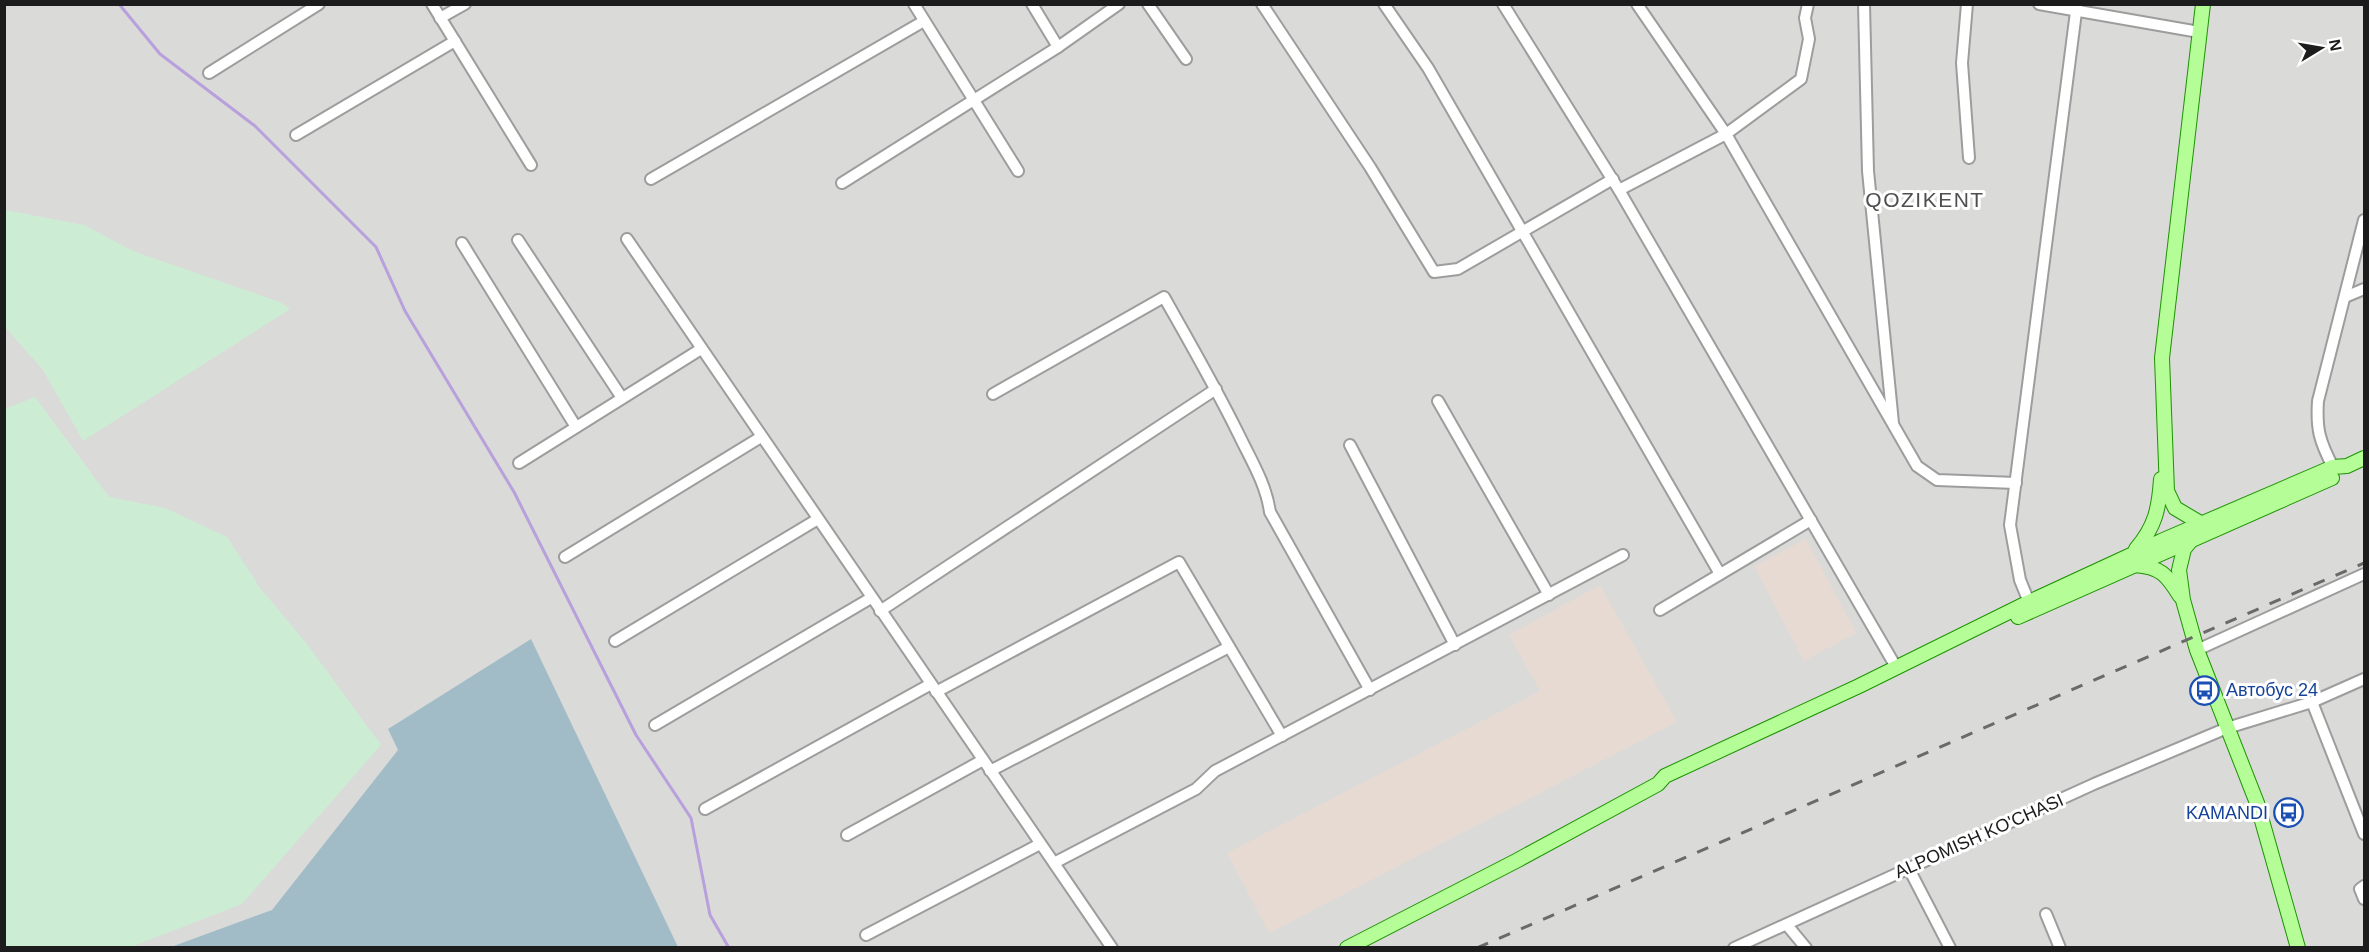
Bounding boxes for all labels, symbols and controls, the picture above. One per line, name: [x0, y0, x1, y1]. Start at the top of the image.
north arrow: [2291, 18, 2351, 78]
text: N: [2326, 38, 2345, 53]
district label: QOZIKENT: [1865, 188, 1985, 211]
bus stop icon: Автобус 24: [2189, 674, 2221, 706]
place label: Автобус 24: [2226, 680, 2318, 700]
street label: ALPOMISH KO'CHASI: [1892, 790, 2066, 882]
bus stop icon: KAMANDI: [2273, 797, 2305, 829]
place label: KAMANDI: [2186, 803, 2268, 823]

